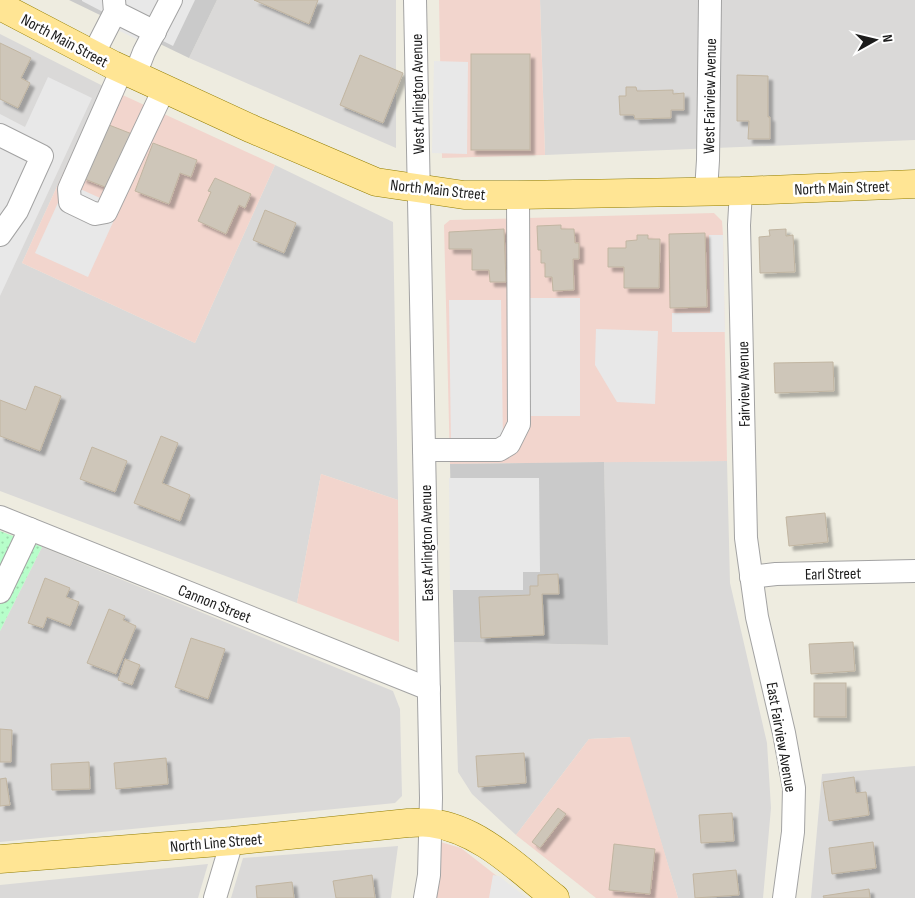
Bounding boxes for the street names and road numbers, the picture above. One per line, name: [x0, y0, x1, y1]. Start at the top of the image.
street label: North Main Street: [18, 10, 111, 72]
street label: West Arlington Avenue: [408, 33, 429, 155]
street label: West Fairview Avenue: [700, 38, 721, 154]
street label: North Main Street: [389, 176, 487, 205]
street label: North Main Street: [794, 177, 890, 200]
street label: Fairview Avenue: [734, 341, 755, 427]
street label: East Arlington Avenue: [417, 484, 438, 602]
street label: Earl Street: [805, 565, 861, 584]
street label: Cannon Street: [175, 581, 254, 628]
street label: East Fairview Avenue: [761, 681, 800, 794]
street label: North Line Street: [169, 830, 263, 857]

